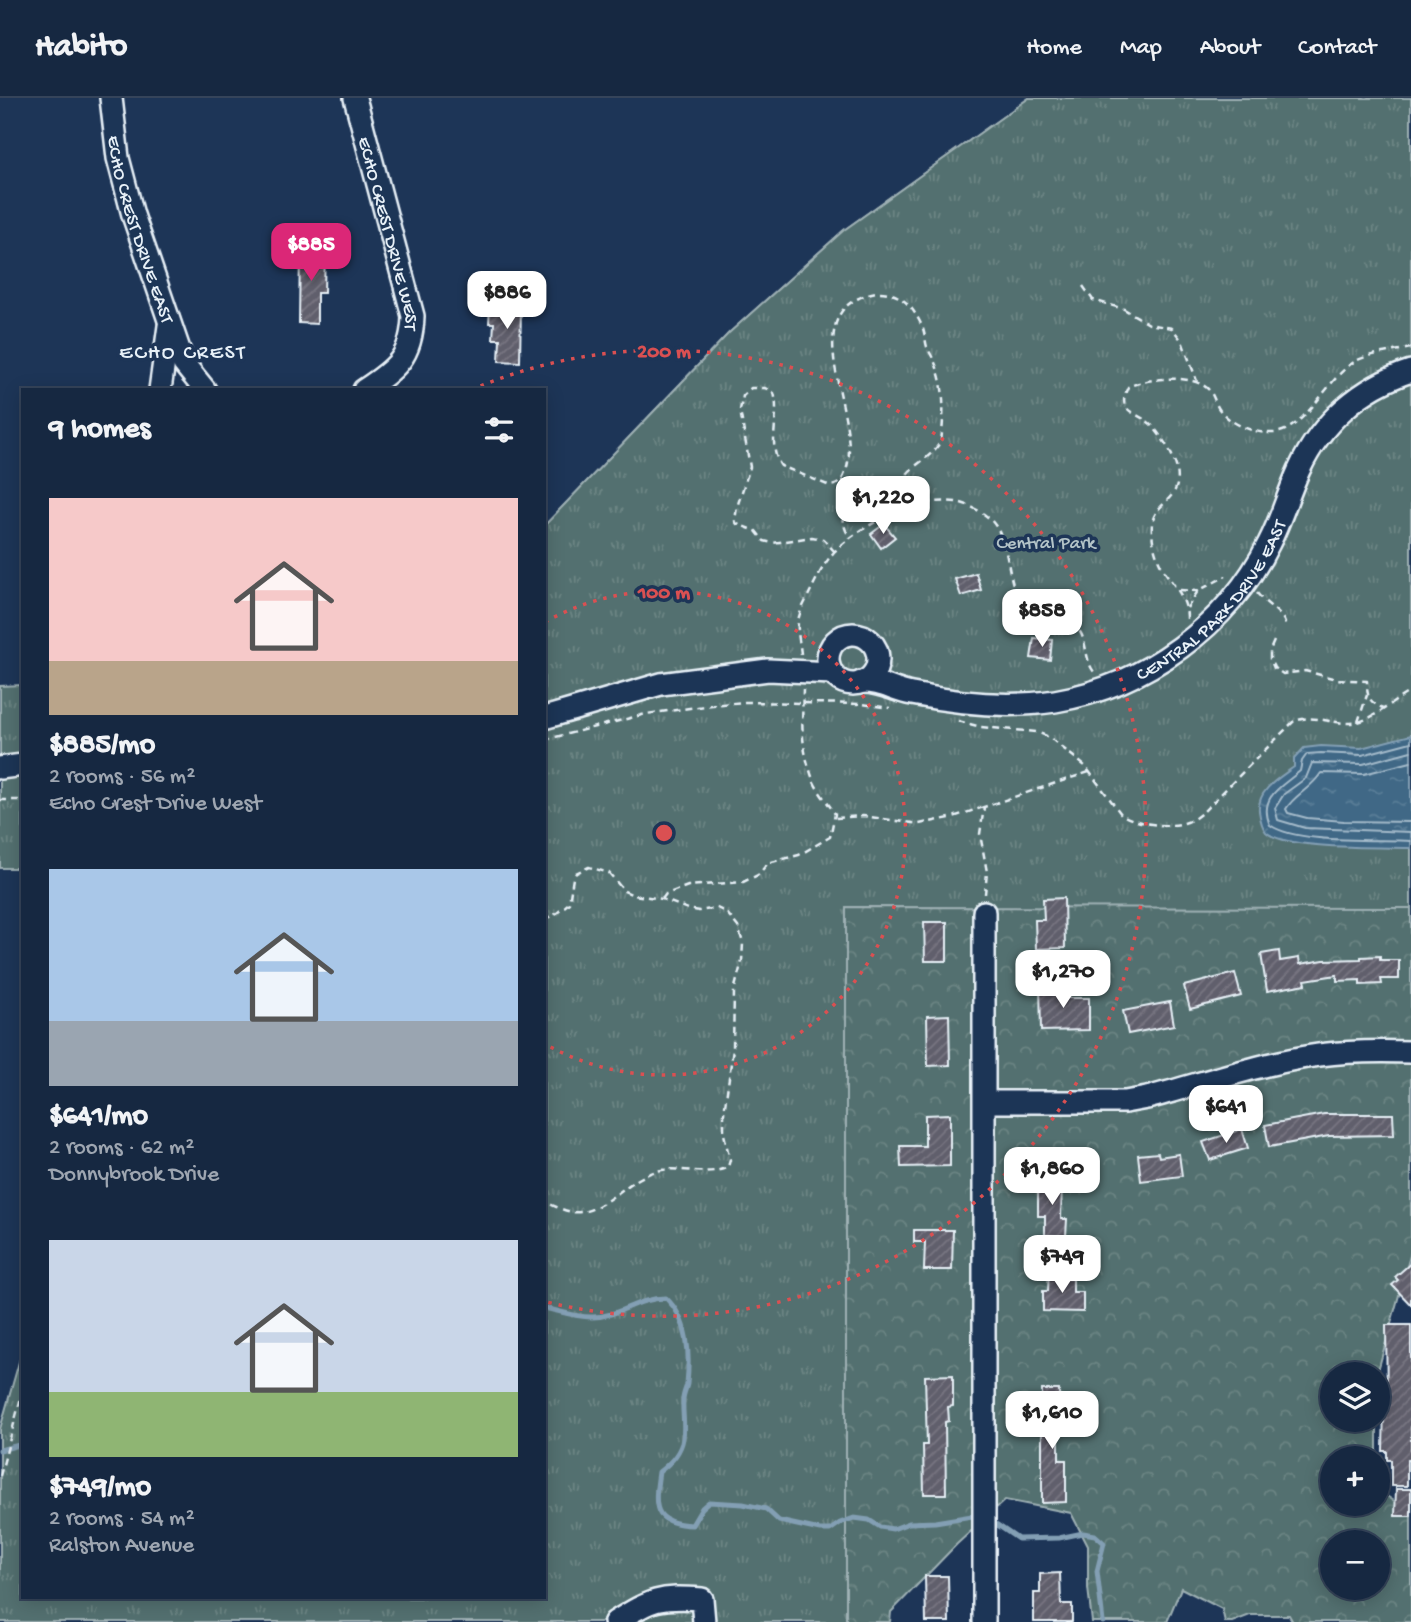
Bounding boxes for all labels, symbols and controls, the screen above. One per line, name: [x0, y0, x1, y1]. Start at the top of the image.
text: Habito: [35, 29, 127, 67]
text: Home: [1026, 34, 1082, 63]
text: Map: [1120, 34, 1162, 63]
text: About: [1200, 34, 1260, 63]
text: Contact: [1298, 34, 1376, 63]
street label: ECHO CREST DRIVE EAST: [100, 134, 177, 327]
street label: ECHO CREST DRIVE WEST: [351, 135, 421, 332]
pin: $885: [270, 223, 352, 283]
text: $885: [287, 232, 335, 259]
pin: $886: [466, 272, 548, 331]
text: $886: [483, 280, 531, 307]
text: 200 m: [637, 341, 691, 366]
district label: ECHO CREST: [119, 342, 247, 367]
icon: filters: [480, 411, 518, 449]
text: 9 homes: [49, 413, 151, 448]
pin: $1,220: [826, 476, 940, 536]
text: $1,220: [852, 485, 914, 512]
street label: CENTRAL PARK DRIVE EAST: [1133, 517, 1293, 688]
park label: Central Park: [996, 533, 1097, 556]
icon: home: [221, 543, 347, 669]
text: 100 m: [637, 582, 690, 607]
pin: $858: [1001, 589, 1083, 649]
text: $858: [1018, 598, 1066, 625]
text: $885/mo: [49, 729, 155, 764]
text: 2 rooms · 56 m²: [49, 764, 195, 791]
text: Echo Crest Drive West: [49, 791, 262, 818]
centre of rings: [652, 821, 676, 845]
icon: home: [221, 914, 347, 1040]
pin: $1,270: [1006, 950, 1120, 1010]
text: $1,270: [1031, 959, 1095, 986]
pin: $641: [1185, 1086, 1267, 1145]
text: $641: [1205, 1094, 1247, 1121]
text: $641/mo: [49, 1100, 148, 1135]
text: 2 rooms · 62 m²: [49, 1135, 194, 1162]
pin: $1,860: [995, 1148, 1109, 1207]
text: $1,860: [1020, 1156, 1084, 1183]
text: Donnybrook Drive: [49, 1162, 219, 1189]
pin: $749: [1021, 1236, 1103, 1295]
text: $749: [1040, 1244, 1084, 1271]
icon: home: [221, 1285, 347, 1411]
map controls: [1320, 1362, 1390, 1600]
button: layers: [1320, 1362, 1390, 1432]
pin: $1,610: [995, 1392, 1109, 1451]
text: $1,610: [1022, 1400, 1082, 1427]
button: +: [1320, 1446, 1390, 1516]
text: $749/mo: [49, 1471, 151, 1506]
text: 2 rooms · 54 m²: [49, 1506, 195, 1533]
button: −: [1320, 1530, 1390, 1600]
text: Ralston Avenue: [49, 1533, 194, 1560]

